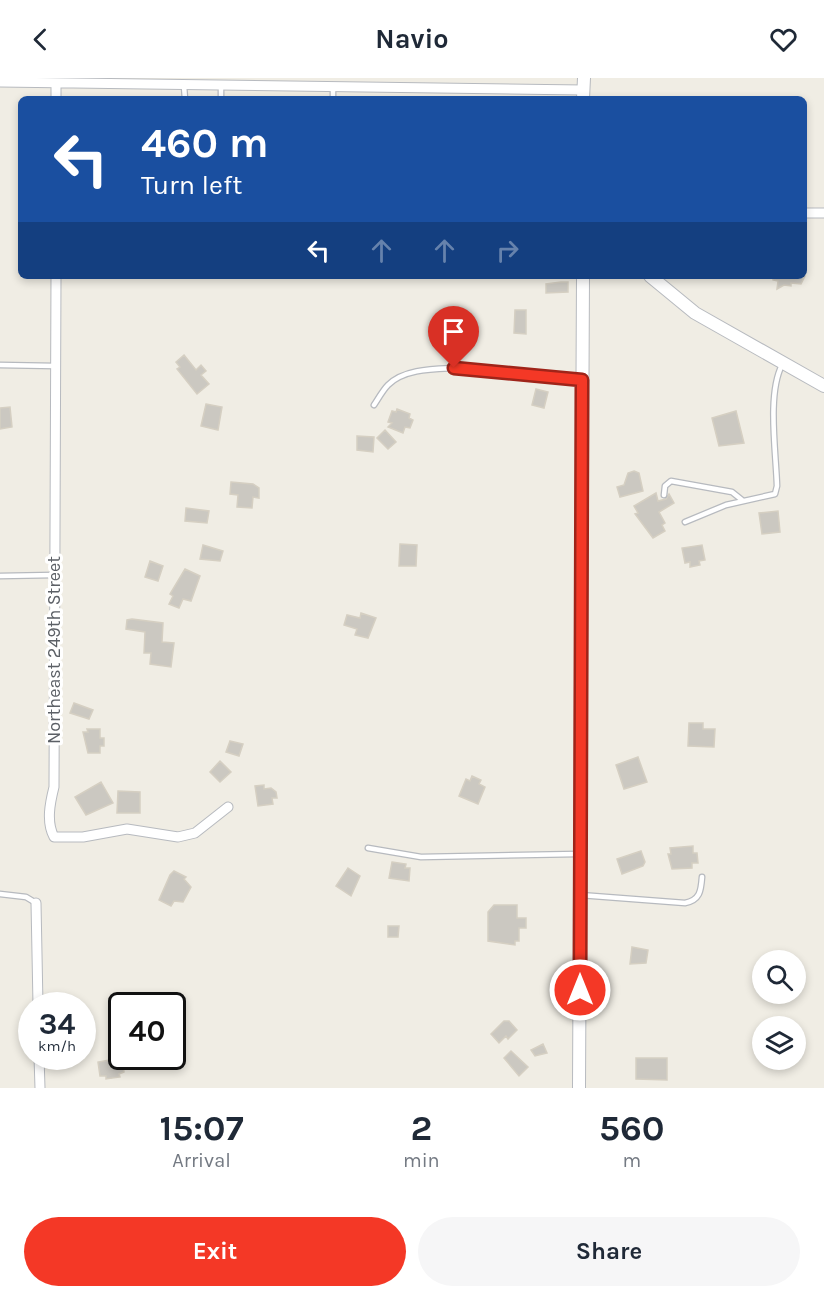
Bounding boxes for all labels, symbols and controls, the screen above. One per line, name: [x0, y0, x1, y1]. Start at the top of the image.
icon: back: [24, 23, 57, 56]
text: Navio: [375, 23, 449, 55]
icon: heart: [767, 23, 800, 56]
text: 460 m: [141, 118, 269, 168]
icon: left: [42, 120, 120, 198]
text: Turn left: [141, 169, 242, 201]
icon: left: [302, 234, 335, 267]
icon: ahead: [365, 234, 398, 267]
icon: ahead: [428, 234, 461, 267]
icon: right: [491, 234, 524, 267]
pin: [428, 306, 479, 368]
icon: arrive: [437, 315, 470, 348]
street label: Northeast 249th Street: [43, 556, 65, 744]
map controls: [752, 950, 806, 1070]
button: search: [752, 950, 806, 1004]
position arrow: [548, 958, 612, 1022]
speed limit sign: 40: [108, 992, 186, 1070]
text: 34: [39, 1006, 75, 1042]
button: layers: [752, 1016, 806, 1070]
text: km/h: [38, 1037, 76, 1055]
text: 15:07: [159, 1107, 244, 1149]
text: 2: [410, 1107, 432, 1149]
text: 560: [599, 1107, 665, 1149]
text: Arrival: [172, 1149, 231, 1172]
text: min: [403, 1149, 440, 1172]
text: m: [622, 1149, 641, 1172]
button: Exit: [24, 1217, 406, 1286]
button: Share: [418, 1217, 800, 1286]

